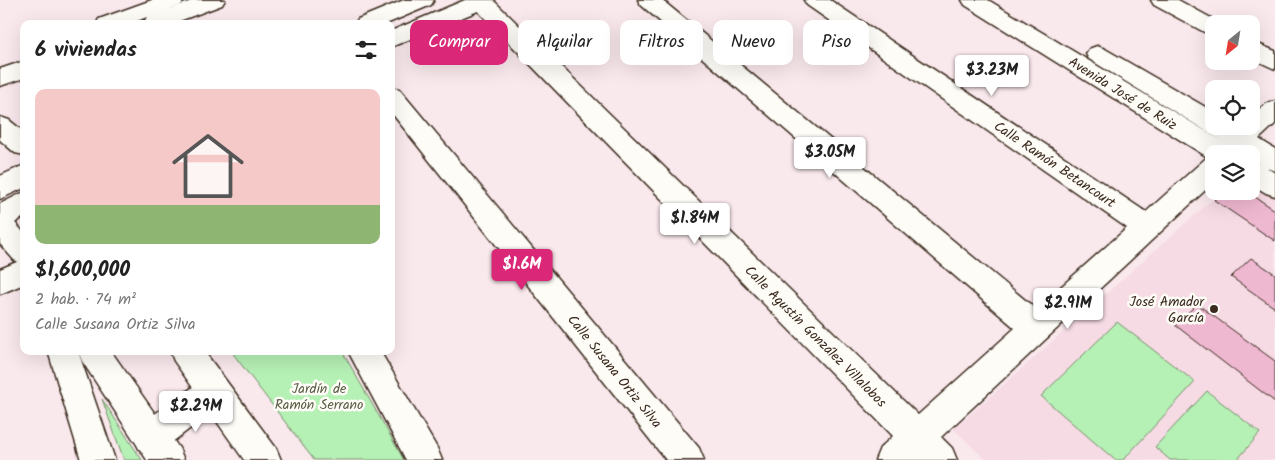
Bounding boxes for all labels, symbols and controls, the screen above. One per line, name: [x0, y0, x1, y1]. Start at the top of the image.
north arrow: [1205, 15, 1260, 70]
map controls: [1205, 15, 1260, 200]
chip: Comprar: [410, 20, 508, 65]
chip: Alquilar: [518, 20, 610, 65]
chip: Filtros: [620, 20, 703, 65]
chip: Nuevo: [713, 20, 793, 65]
chip: Piso: [803, 20, 869, 65]
text: 6 viviendas: [35, 34, 137, 67]
icon: filters: [352, 36, 380, 64]
street label: Avenida José de Ruiz: [1064, 52, 1181, 136]
pin: $3.23M: [951, 54, 1033, 97]
text: $3.23M: [966, 58, 1018, 83]
button: locate: [1205, 80, 1260, 135]
street label: Calle Ramón Betancourt: [989, 116, 1120, 214]
icon: home: [163, 121, 253, 211]
pin: $3.05M: [789, 136, 871, 179]
text: $3.05M: [805, 140, 855, 165]
button: layers: [1205, 145, 1260, 200]
pin: $1.84M: [654, 202, 736, 245]
text: $1.84M: [671, 206, 719, 231]
pin: $1.6M: [487, 248, 557, 291]
text: $1.6M: [503, 252, 541, 277]
text: $1,600,000: [35, 254, 130, 287]
street label: Calle Agustín González Villalobos: [739, 260, 892, 413]
text: 2 hab. · 74 m²: [35, 287, 136, 312]
pin: $2.91M: [1027, 288, 1109, 330]
text: $2.91M: [1044, 291, 1092, 316]
place label: José Amador García: [1129, 291, 1205, 329]
marker: José Amador García: [1208, 303, 1220, 315]
street label: Calle Susana Ortiz Silva: [561, 310, 667, 433]
text: Calle Susana Ortiz Silva: [35, 312, 196, 337]
park label: Jardín de Ramón Serrano: [275, 378, 363, 416]
pin: $2.29M: [155, 390, 237, 433]
text: $2.29M: [170, 394, 222, 419]

